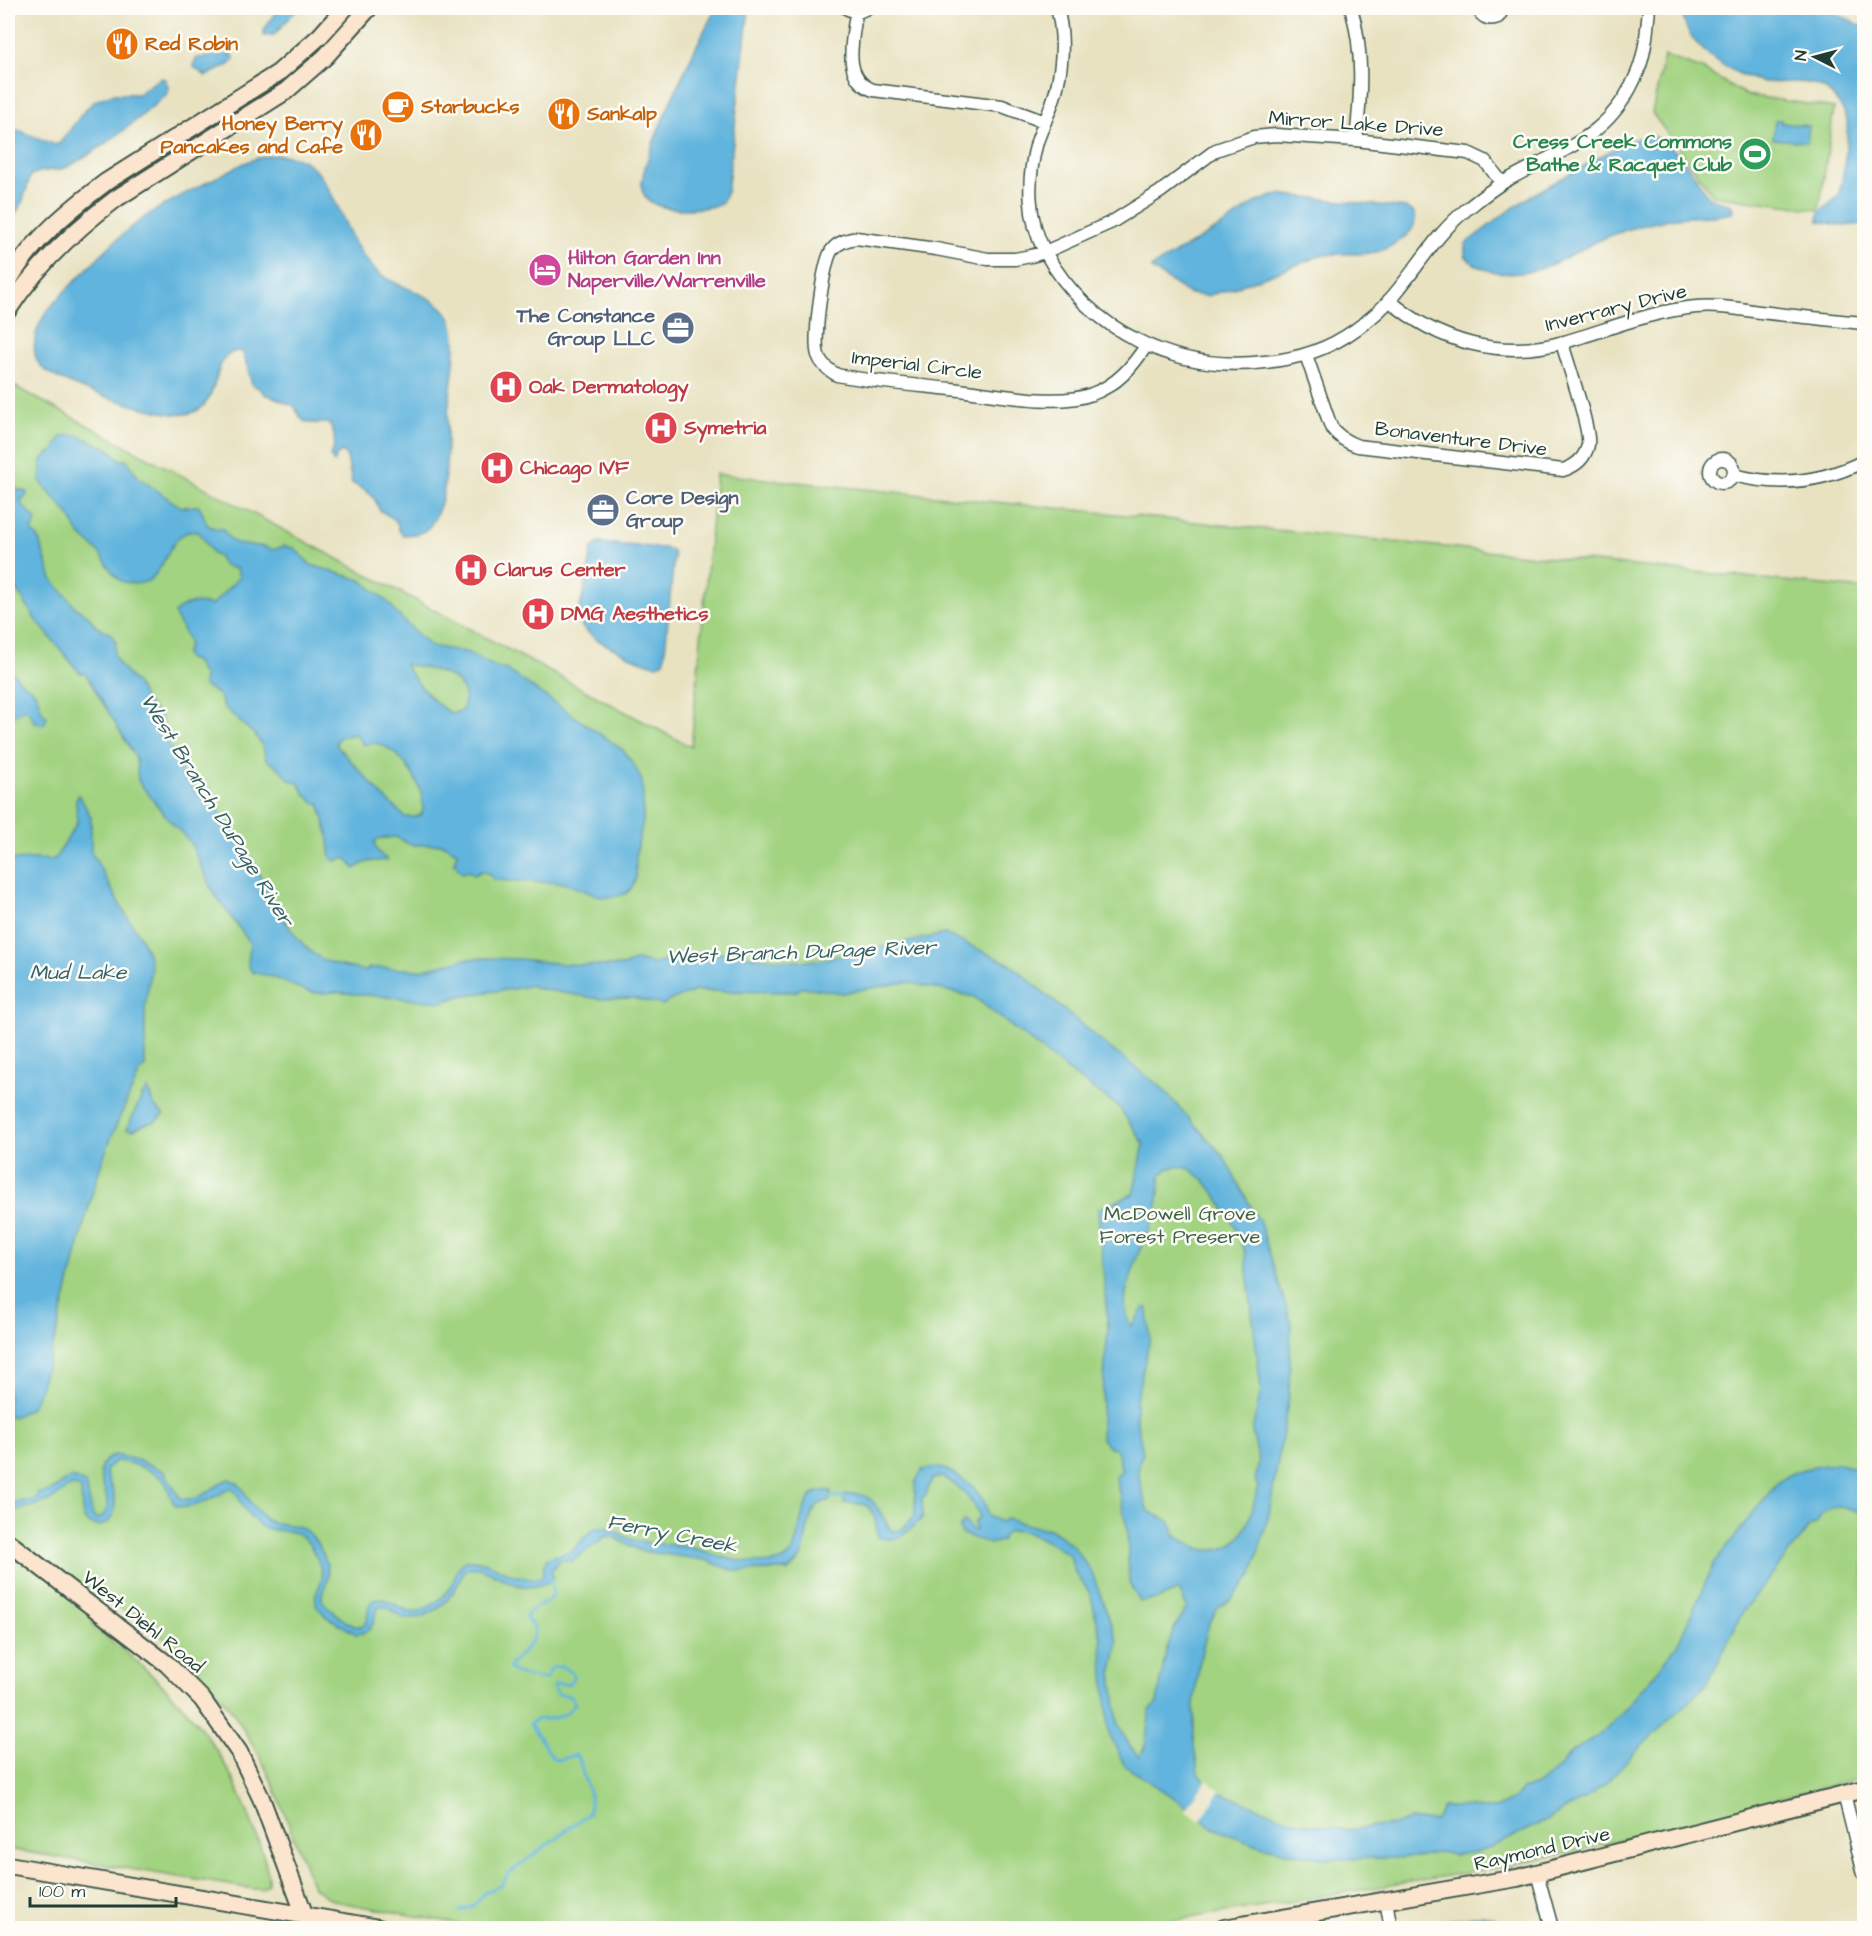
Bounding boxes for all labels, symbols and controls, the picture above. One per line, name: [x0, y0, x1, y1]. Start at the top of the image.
restaurant icon: Red Robin: [104, 26, 140, 62]
north arrow: [1785, 27, 1845, 87]
place label: Red Robin: [145, 30, 238, 58]
text: N: [1790, 49, 1813, 62]
cafe icon: Starbucks: [380, 89, 416, 125]
place label: Starbucks: [420, 93, 520, 121]
restaurant icon: Sankalp: [546, 96, 582, 132]
place label: Sankalp: [586, 100, 658, 128]
street label: Mirror Lake Drive: [1268, 104, 1445, 144]
place label: Honey Berry Pancakes and Cafe: [161, 110, 343, 161]
restaurant icon: Honey Berry Pancakes and Cafe: [348, 117, 384, 153]
place label: Cress Creek Commons Bathe & Racquet Club: [1513, 128, 1733, 179]
sports icon: Cress Creek Commons Bathe & Racquet Club: [1737, 136, 1773, 172]
place label: Hilton Garden Inn Naperville/Warrenville: [568, 244, 766, 295]
hotel icon: Hilton Garden Inn Naperville/Warrenville: [527, 252, 563, 288]
street label: Inverrary Drive: [1542, 277, 1690, 340]
place label: The Constance Group LLC: [516, 302, 656, 353]
office icon: The Constance Group LLC: [660, 310, 696, 346]
street label: Imperial Circle: [850, 343, 984, 387]
hospital icon: Oak Dermatology: [488, 369, 524, 405]
place label: Oak Dermatology: [529, 373, 688, 402]
hospital icon: Symetria: [643, 410, 679, 446]
place label: Symetria: [683, 414, 767, 443]
street label: Bonaventure Drive: [1373, 415, 1549, 463]
hospital icon: Chicago IVF: [479, 450, 515, 486]
place label: Chicago IVF: [520, 454, 630, 483]
place label: Core Design Group: [626, 484, 738, 535]
office icon: Core Design Group: [585, 492, 621, 528]
hospital icon: Clarus Center: [453, 552, 489, 588]
place label: Clarus Center: [494, 556, 627, 584]
hospital icon: DMG Aesthetics: [520, 596, 556, 632]
place label: DMG Aesthetics: [561, 600, 709, 628]
water label: West Branch DuPage River: [133, 688, 302, 934]
water label: West Branch DuPage River: [666, 933, 939, 972]
water label: Mud Lake: [30, 958, 128, 987]
park label: McDowell Grove Forest Preserve: [1100, 1200, 1261, 1251]
water label: Ferry Creek: [605, 1507, 740, 1562]
street label: West Diehl Road: [76, 1564, 210, 1680]
street label: Raymond Drive: [1471, 1820, 1613, 1879]
scale bar: [30, 1870, 176, 1908]
text: 100 m: [39, 1879, 85, 1904]

